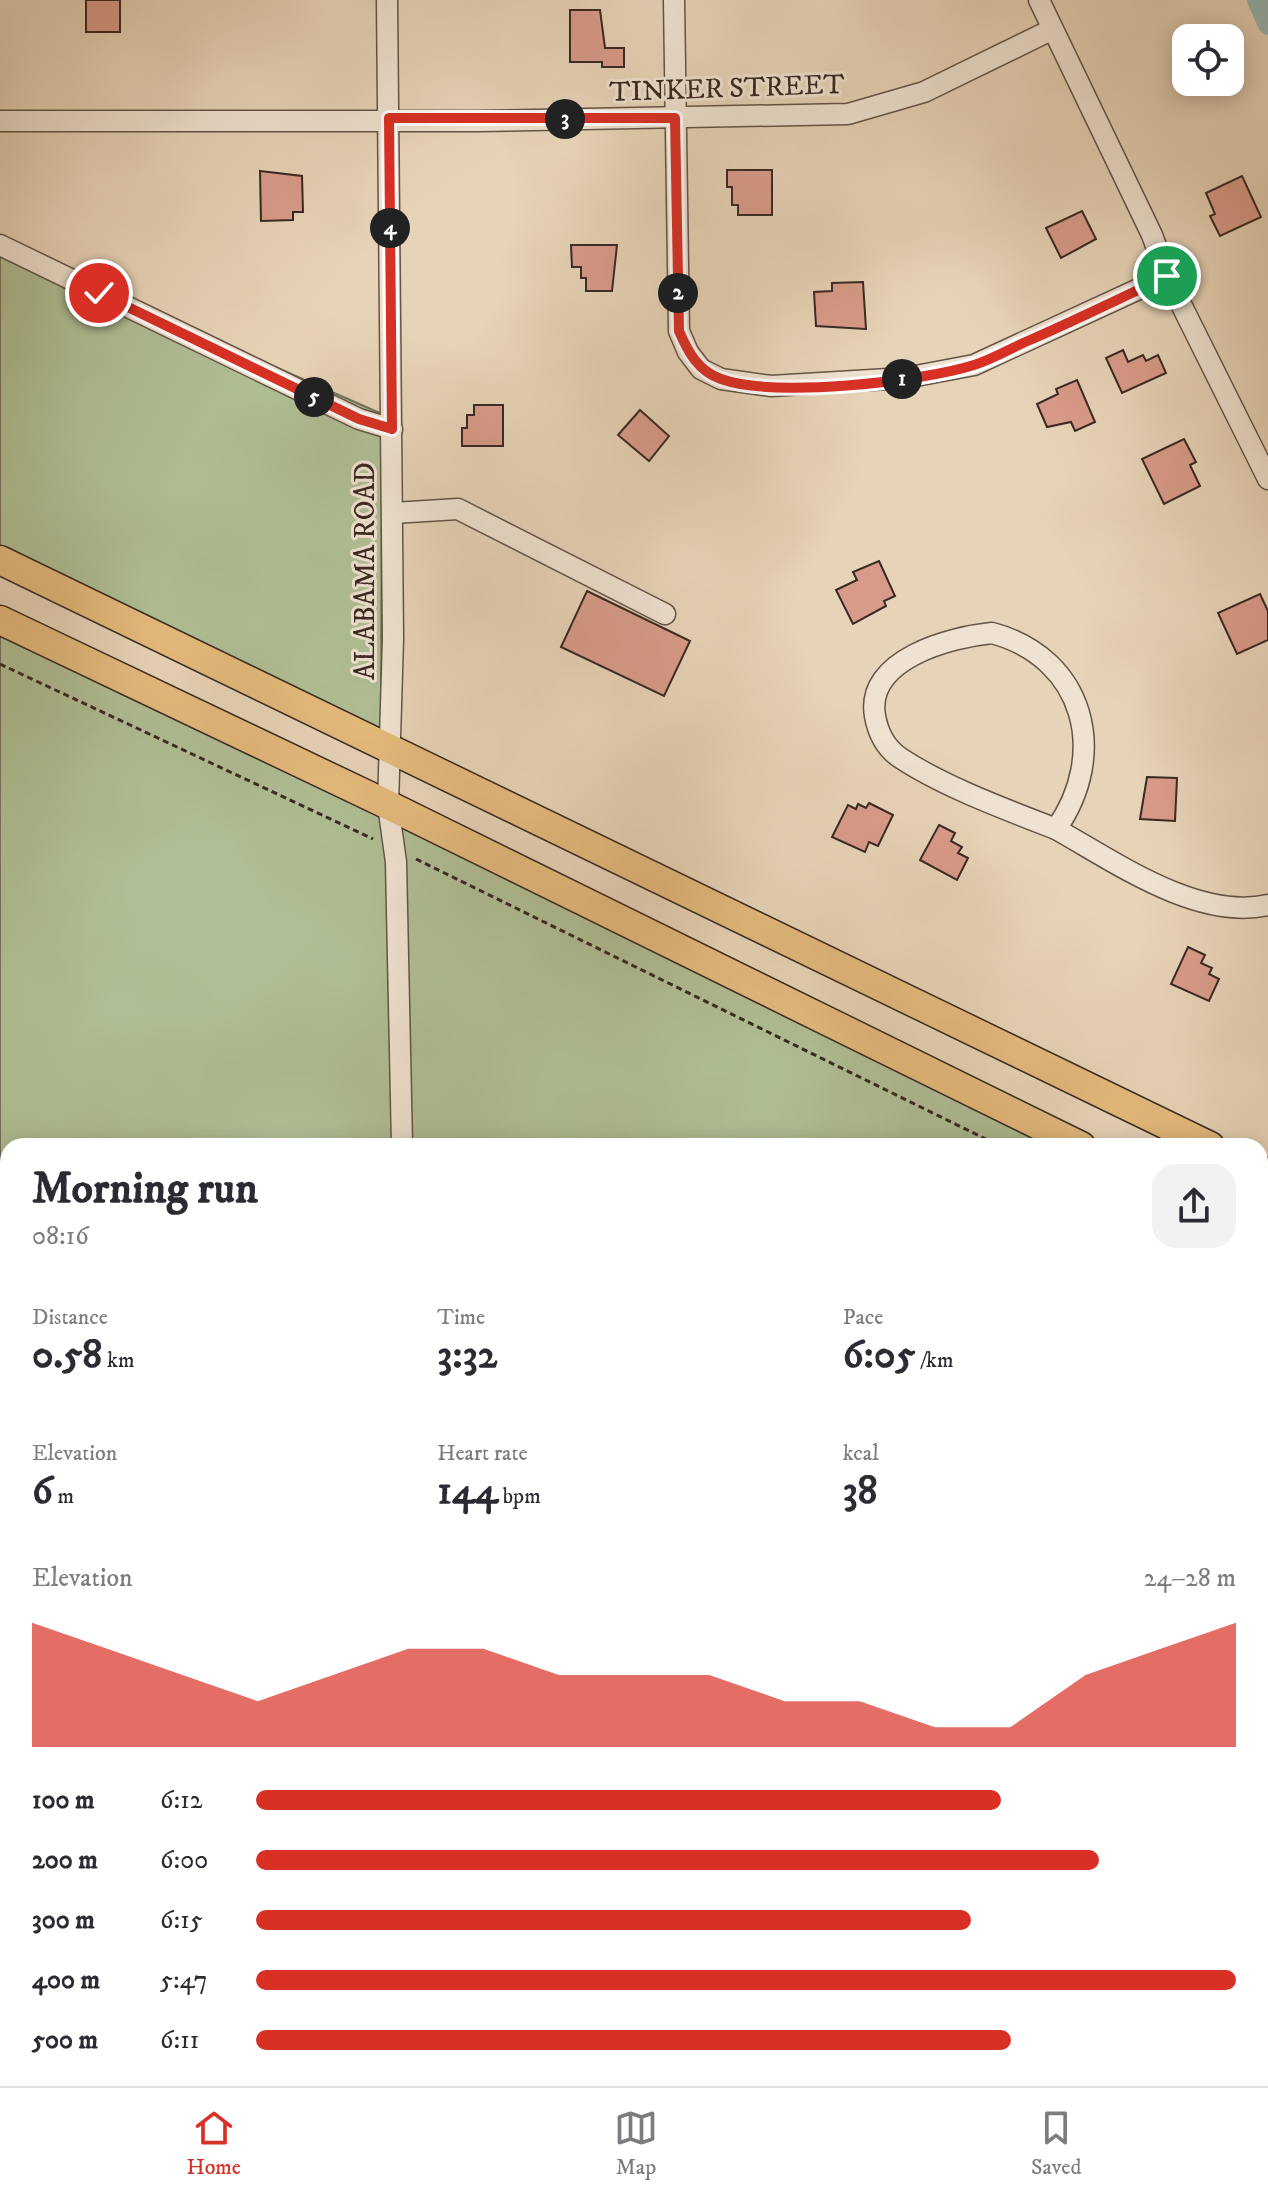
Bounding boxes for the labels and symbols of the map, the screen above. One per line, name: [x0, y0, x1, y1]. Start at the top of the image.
street label: TINKER STREET: [609, 67, 845, 110]
pin: 3: [545, 99, 585, 139]
pin: 4: [370, 208, 410, 248]
pin: [1133, 242, 1201, 310]
pin: [65, 259, 133, 327]
pin: 2: [658, 273, 698, 313]
pin: 1: [882, 359, 922, 399]
pin: 5: [294, 377, 334, 417]
street label: ALABAMA ROAD: [348, 462, 383, 680]

